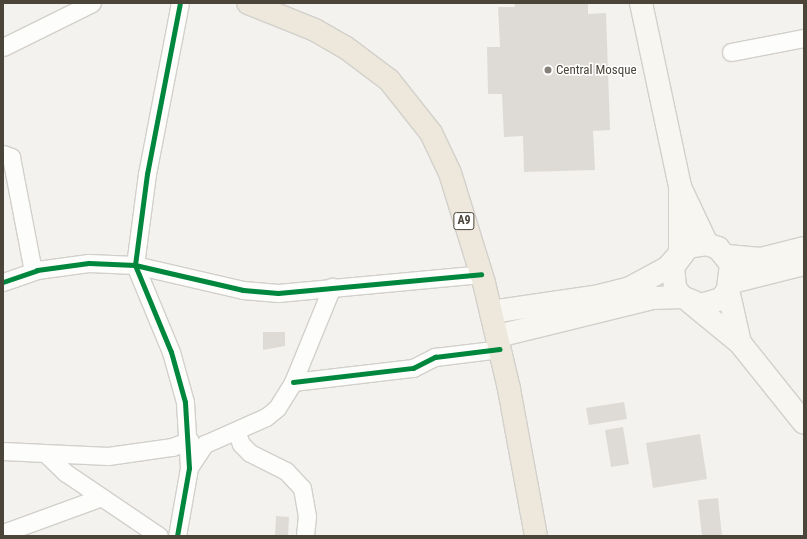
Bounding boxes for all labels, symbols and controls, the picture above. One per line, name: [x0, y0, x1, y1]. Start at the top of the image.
place label: Central Mosque: [556, 62, 637, 78]
marker: Central Mosque: [543, 65, 553, 75]
road number: A9: [453, 211, 475, 231]

